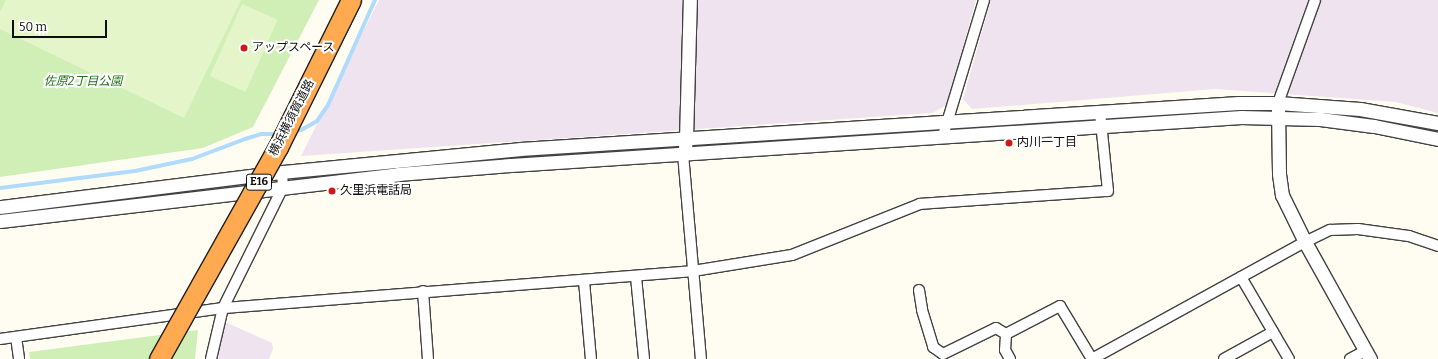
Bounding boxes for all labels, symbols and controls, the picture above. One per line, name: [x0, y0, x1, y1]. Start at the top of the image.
scale bar: [14, 12, 109, 38]
text: 50 m: [19, 20, 47, 34]
place label: アップスペース: [252, 41, 336, 55]
marker: アップスペース: [239, 43, 249, 53]
park label: 佐原2丁目公園: [44, 75, 122, 89]
street label: 横浜横須賀道路: [267, 77, 317, 159]
place label: 内川一丁目: [1017, 136, 1077, 150]
marker: 内川一丁目: [1004, 138, 1014, 148]
road number: E16: [246, 173, 272, 191]
place label: 久里浜電話局: [340, 184, 412, 198]
marker: 久里浜電話局: [327, 186, 337, 196]

